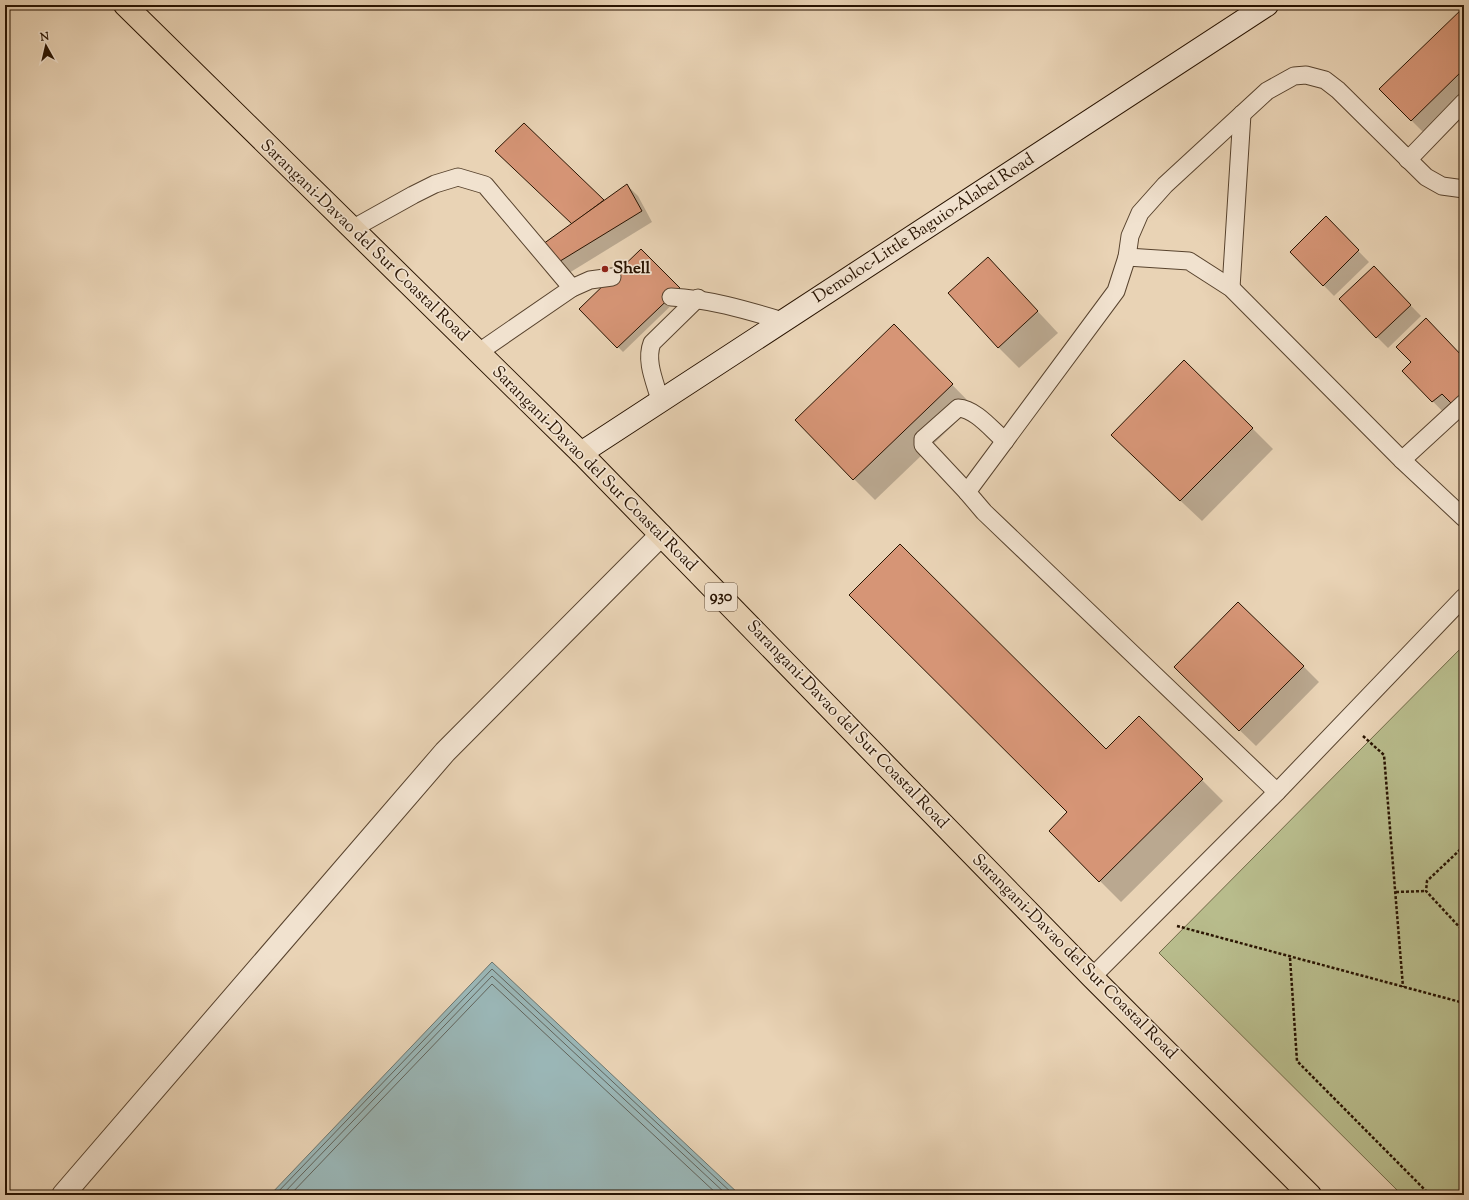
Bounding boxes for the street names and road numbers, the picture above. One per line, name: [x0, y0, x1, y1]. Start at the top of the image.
street label: Sarangani-Davao del Sur Coastal Road: [254, 134, 474, 348]
street label: Demoloc-Little Baguio-Alabel Road: [808, 148, 1040, 310]
street label: Sarangani-Davao del Sur Coastal Road: [486, 361, 702, 577]
road number: 930: [705, 583, 737, 611]
street label: Sarangani-Davao del Sur Coastal Road: [740, 615, 954, 835]
street label: Sarangani-Davao del Sur Coastal Road: [966, 849, 1182, 1065]

